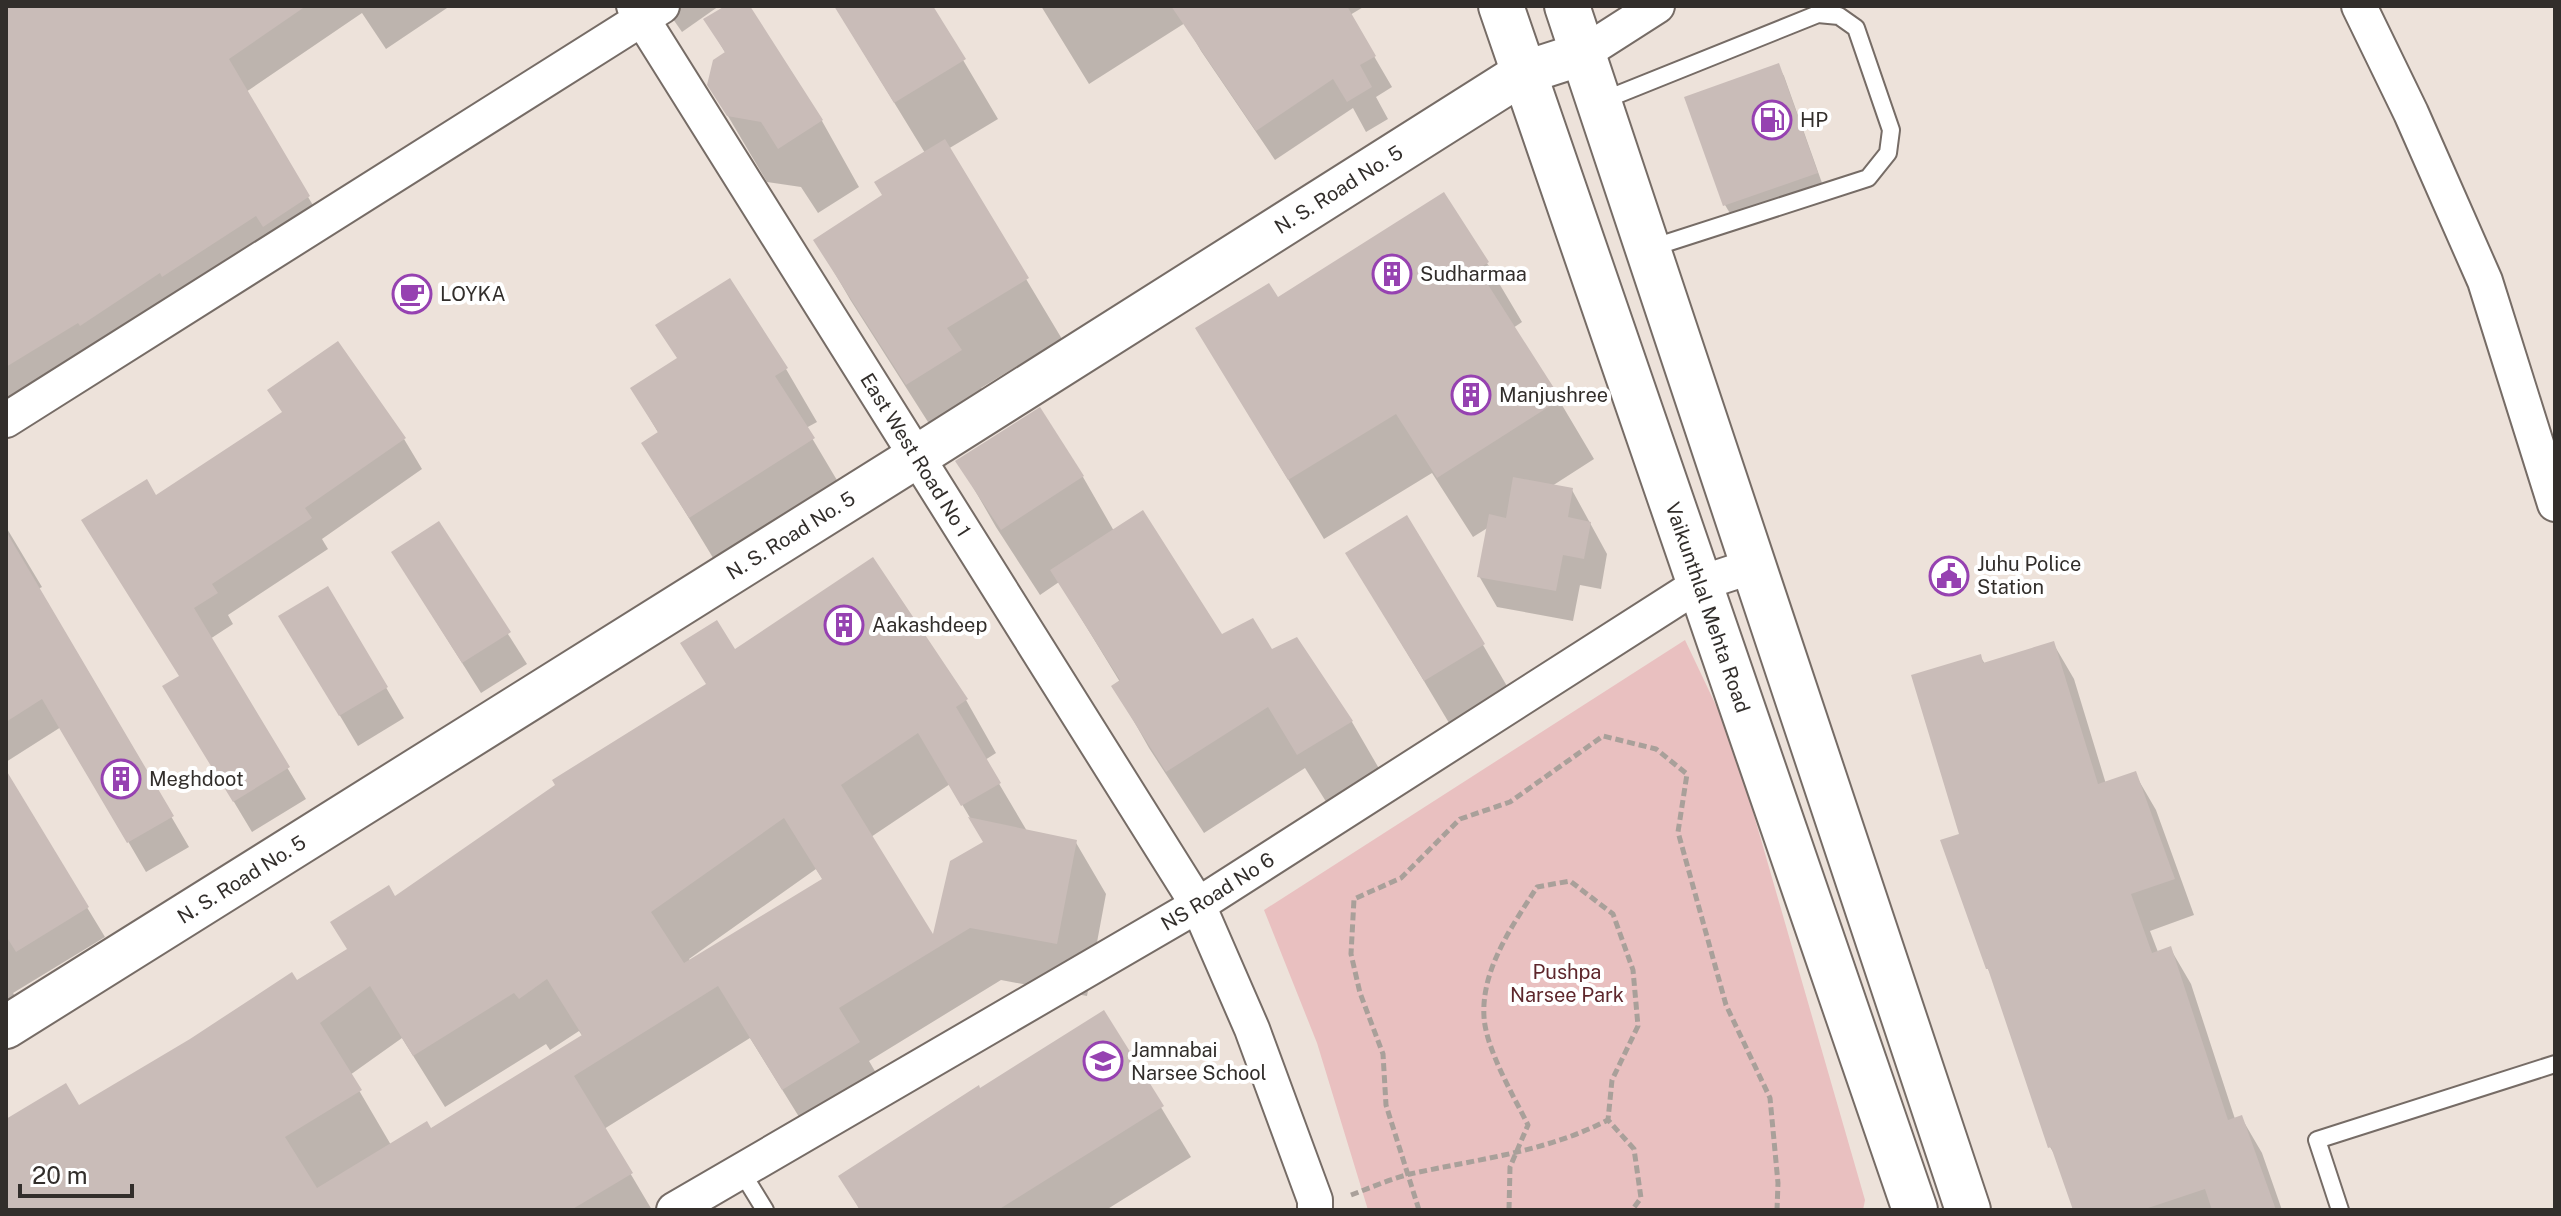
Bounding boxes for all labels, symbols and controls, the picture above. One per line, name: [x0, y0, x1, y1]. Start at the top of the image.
fuel station icon: HP: [1751, 99, 1793, 141]
place label: HP: [1800, 108, 1828, 132]
street label: N. S. Road No. 5: [1270, 140, 1407, 239]
building icon: Sudharmaa: [1371, 253, 1413, 295]
place label: Sudharmaa: [1420, 262, 1527, 286]
cafe icon: LOYKA: [391, 273, 433, 315]
place label: LOYKA: [440, 282, 506, 306]
street label: East West Road No 1: [855, 369, 976, 541]
building icon: Manjushree: [1450, 374, 1492, 416]
place label: Manjushree: [1499, 383, 1608, 407]
street label: N. S. Road No. 5: [722, 486, 860, 585]
street label: Vaikunthlal Mehta Road: [1661, 499, 1755, 716]
place label: Juhu Police Station: [1977, 552, 2081, 599]
public building icon: Juhu Police Station: [1928, 555, 1970, 597]
building icon: Aakashdeep: [823, 604, 865, 646]
place label: Aakashdeep: [872, 613, 987, 637]
building icon: Meghdoot: [100, 758, 142, 800]
place label: Meghdoot: [149, 767, 244, 791]
street label: N. S. Road No. 5: [173, 830, 310, 929]
street label: NS Road No 6: [1157, 847, 1279, 936]
park label: Pushpa Narsee Park: [1510, 960, 1624, 1007]
place label: Jamnabai Narsee School: [1131, 1038, 1267, 1085]
school or university icon: Jamnabai Narsee School: [1082, 1040, 1124, 1082]
scale bar: [20, 1148, 132, 1198]
text: 20 m: [32, 1161, 88, 1189]

